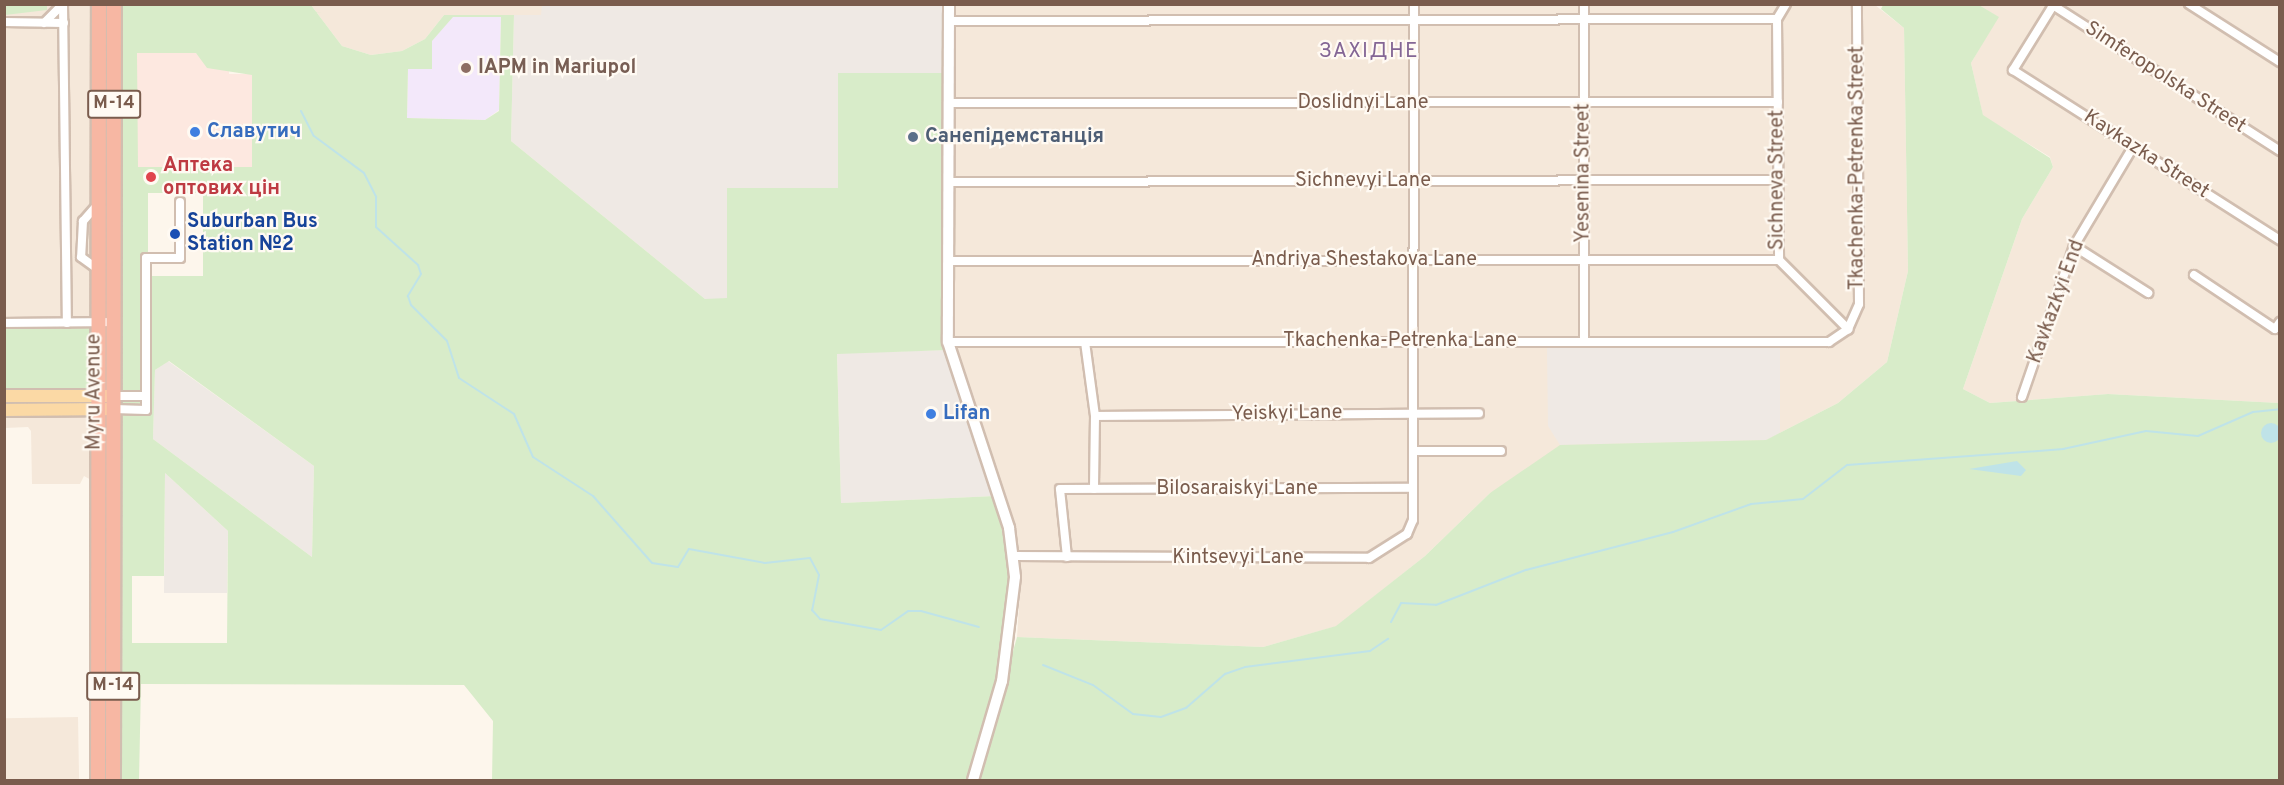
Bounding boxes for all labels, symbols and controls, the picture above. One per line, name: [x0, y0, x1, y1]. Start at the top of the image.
street label: Simferopolska Street: [2080, 17, 2250, 139]
district label: ЗАХІДНЕ: [1319, 39, 1419, 65]
street label: Tkachenka-Petrenka Street: [1846, 46, 1870, 290]
place label: IAPM in Mariupol: [478, 56, 636, 80]
marker: IAPM in Mariupol: [459, 61, 473, 75]
road number: М-14: [87, 89, 141, 119]
street label: Doslidnyi Lane: [1297, 91, 1429, 115]
street label: Yesenina Street: [1572, 103, 1596, 243]
street label: Kavkazka Street: [2079, 106, 2213, 204]
street label: Sichneva Street: [1766, 110, 1790, 250]
place label: Славутич: [207, 120, 301, 144]
marker: Славутич: [188, 125, 202, 139]
place label: Санепідемстанція: [925, 125, 1104, 149]
marker: Санепідемстанція: [906, 130, 920, 144]
place label: Аптека оптових цін: [163, 154, 280, 201]
street label: Sichnevyi Lane: [1295, 169, 1431, 193]
marker: Аптека оптових цін: [144, 170, 158, 184]
place label: Suburban Bus Station №2: [187, 210, 318, 257]
marker: Suburban Bus Station №2: [168, 227, 182, 241]
street label: Kavkazkyi End: [2024, 237, 2090, 367]
street label: Andriya Shestakova Lane: [1251, 248, 1477, 272]
street label: Tkachenka-Petrenka Lane: [1283, 329, 1517, 353]
street label: Myru Avenue: [83, 333, 107, 451]
street label: Yeiskyi Lane: [1231, 401, 1343, 427]
place label: Lifan: [943, 402, 990, 426]
marker: Lifan: [924, 407, 938, 421]
street label: Bilosaraiskyi Lane: [1156, 477, 1318, 501]
street label: Kintsevyi Lane: [1172, 546, 1304, 570]
road number: М-14: [86, 671, 140, 701]

